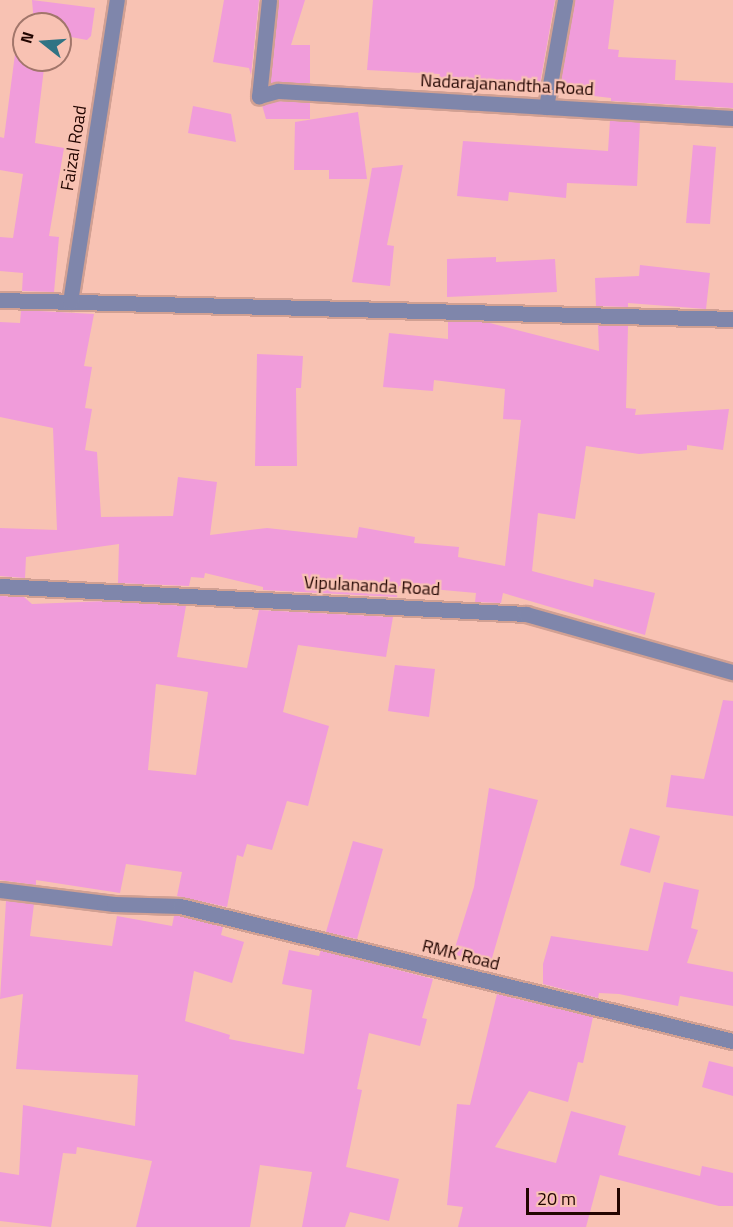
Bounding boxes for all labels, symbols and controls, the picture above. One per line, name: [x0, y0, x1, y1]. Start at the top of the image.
north arrow: [12, 12, 72, 72]
text: N: [14, 29, 40, 46]
street label: Nadarajanandtha Road: [420, 70, 594, 100]
street label: Faizal Road: [57, 104, 91, 192]
street label: Vipulananda Road: [303, 572, 441, 600]
street label: RMK Road: [420, 935, 502, 975]
scale bar: [529, 1176, 624, 1214]
text: 20 m: [537, 1185, 576, 1212]

